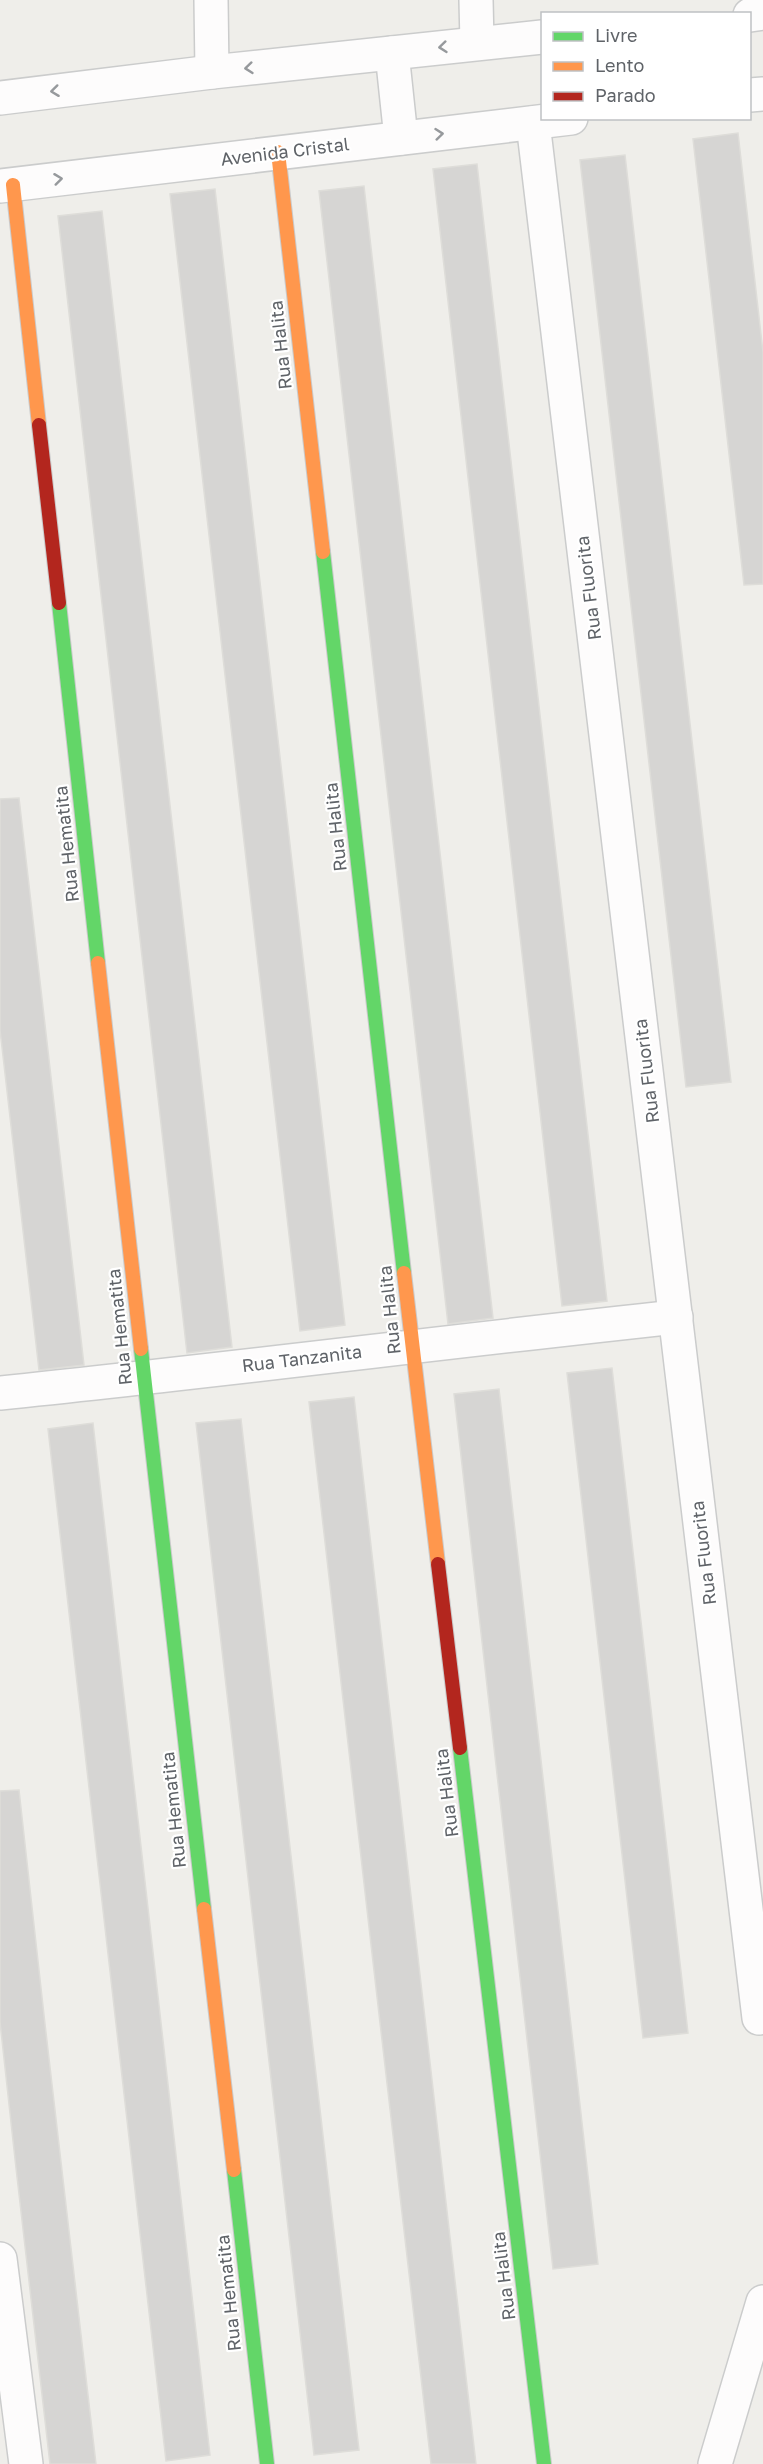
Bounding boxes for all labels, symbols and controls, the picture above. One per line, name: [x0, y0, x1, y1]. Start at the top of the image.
legend: [541, 12, 751, 120]
text: Livre: [595, 24, 637, 46]
one-way arrow: [438, 40, 447, 53]
text: Lento: [595, 54, 644, 76]
one-way arrow: [244, 61, 253, 74]
one-way arrow: [50, 84, 60, 97]
text: Parado: [595, 84, 656, 106]
one-way arrow: [435, 128, 444, 141]
street label: Avenida Cristal: [219, 132, 351, 170]
one-way arrow: [54, 174, 63, 186]
street label: Rua Halita: [264, 300, 296, 391]
street label: Rua Fluorita: [571, 535, 605, 641]
street label: Rua Halita: [319, 782, 351, 873]
street label: Rua Hematita: [49, 785, 83, 903]
street label: Rua Fluorita: [629, 1018, 663, 1124]
street label: Rua Halita: [373, 1265, 405, 1356]
street label: Rua Hematita: [102, 1268, 136, 1386]
street label: Rua Tanzanita: [241, 1340, 363, 1376]
street label: Rua Fluorita: [686, 1500, 720, 1606]
street label: Rua Halita: [430, 1747, 462, 1839]
street label: Rua Hematita: [156, 1751, 190, 1869]
street label: Rua Halita: [487, 2230, 519, 2322]
street label: Rua Hematita: [211, 2234, 245, 2352]

